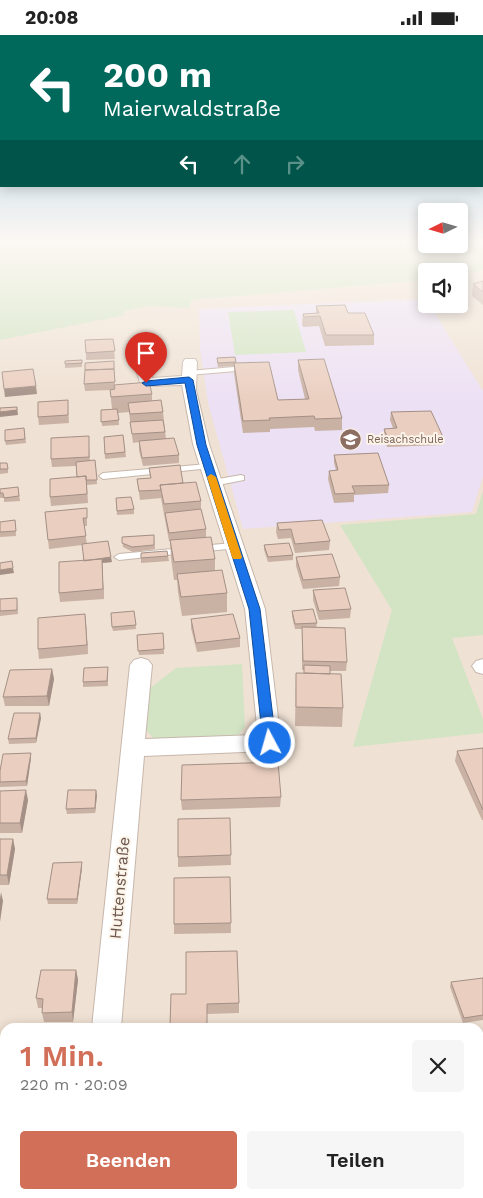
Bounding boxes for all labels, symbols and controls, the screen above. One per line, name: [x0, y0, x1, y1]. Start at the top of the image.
text: 20:08: [25, 6, 78, 29]
text: 200 m: [103, 54, 212, 96]
icon: left: [20, 55, 85, 120]
text: Maierwaldstraße: [103, 96, 281, 121]
icon: left: [175, 150, 203, 178]
icon: ahead: [228, 150, 256, 178]
icon: right: [281, 150, 309, 178]
north arrow: [418, 203, 468, 253]
map controls: [418, 203, 468, 313]
button: sound: [418, 263, 468, 313]
pin: [125, 332, 167, 383]
icon: arrive: [132, 339, 160, 367]
school or university icon: Reisachschule: [339, 427, 363, 451]
place label: Reisachschule: [367, 433, 444, 446]
position arrow: [243, 716, 295, 768]
street label: Huttenstraße: [106, 836, 133, 940]
text: 1 Min.: [20, 1038, 104, 1073]
button: close: [412, 1040, 464, 1092]
text: 220 m · 20:09: [20, 1075, 128, 1094]
button: Beenden: [20, 1131, 237, 1189]
button: Teilen: [247, 1131, 464, 1189]

